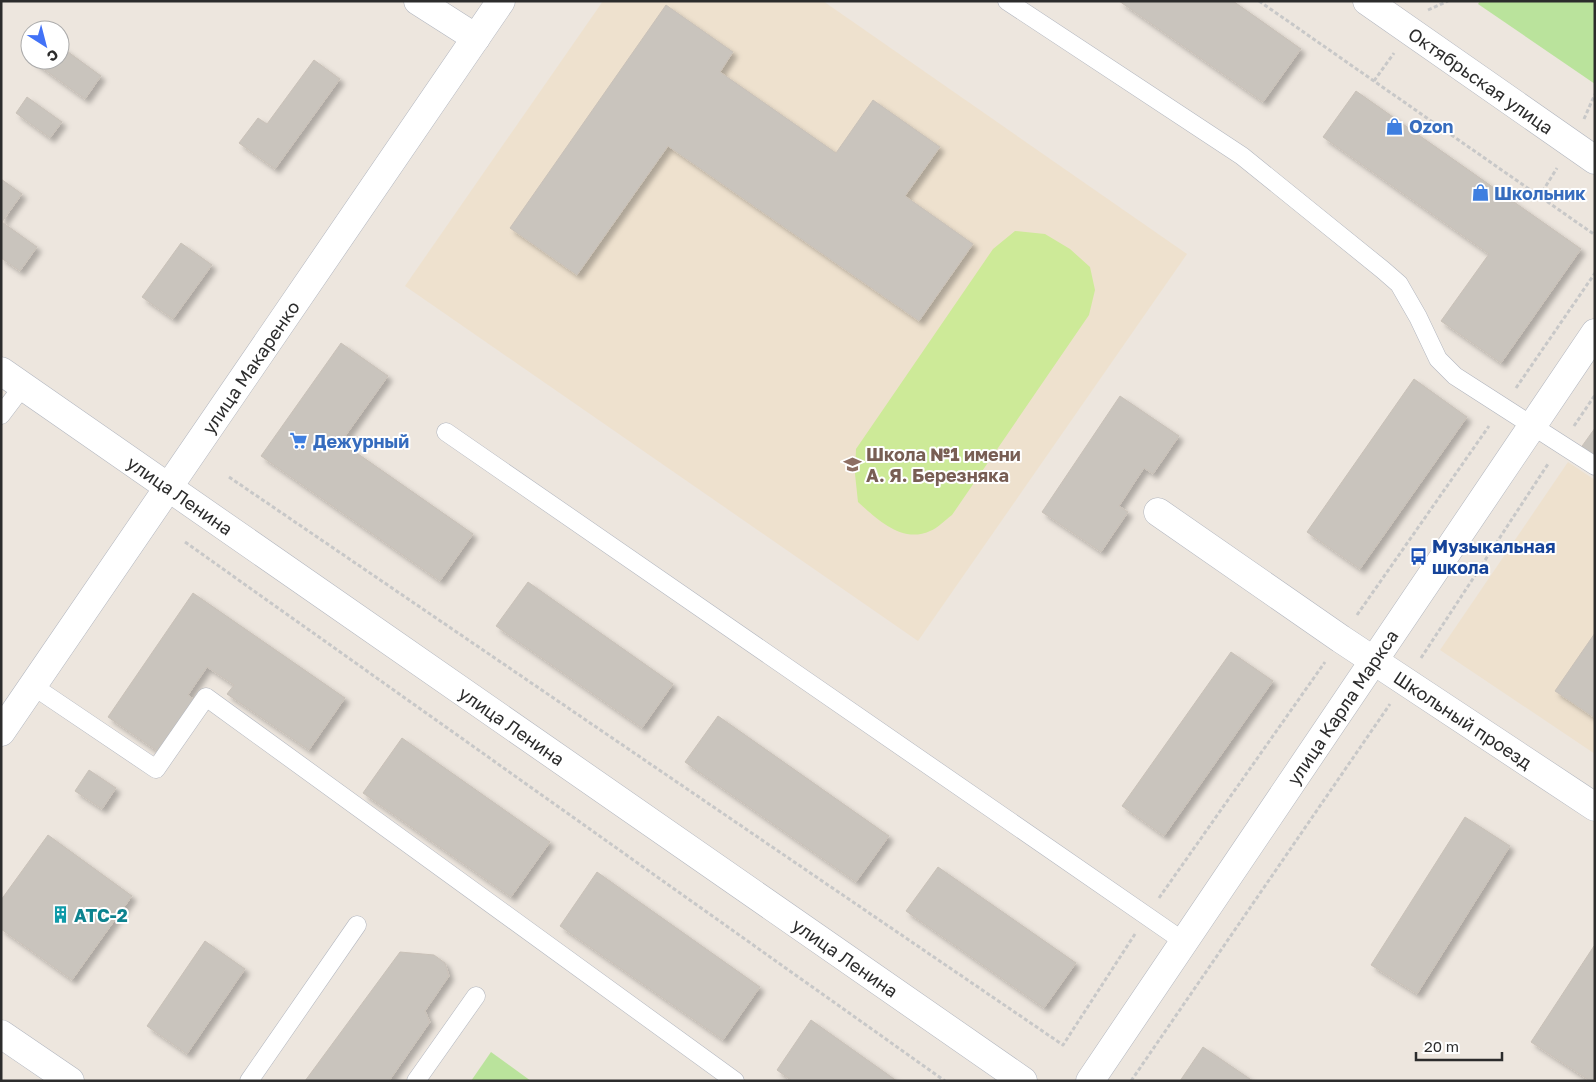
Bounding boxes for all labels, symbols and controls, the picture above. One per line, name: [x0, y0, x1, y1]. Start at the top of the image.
north arrow: [20, 20, 70, 70]
street label: Октябрьская улица: [1404, 22, 1558, 139]
text: С: [44, 46, 62, 66]
place label: Ozon: [1409, 115, 1454, 137]
shop icon: Ozon: [1385, 116, 1405, 136]
place label: Школьник: [1494, 182, 1586, 204]
shop icon: Школьник: [1470, 183, 1490, 203]
street label: улица Макаренко: [197, 296, 304, 438]
place label: Дежурный: [313, 430, 409, 452]
supermarket icon: Дежурный: [289, 431, 309, 451]
place label: Школа №1 имени А. Я. Березняка: [866, 443, 1021, 486]
street label: улица Ленина: [123, 451, 237, 540]
school or university icon: Школа №1 имени А. Я. Березняка: [842, 454, 862, 474]
place label: Музыкальная школа: [1432, 535, 1555, 578]
bus stop icon: Музыкальная школа: [1408, 546, 1428, 566]
street label: улица Карла Маркса: [1282, 625, 1403, 789]
street label: Школьный проезд: [1390, 666, 1536, 773]
street label: улица Ленина: [455, 682, 569, 770]
place label: АТС-2: [74, 904, 128, 926]
building icon: АТС-2: [50, 905, 70, 925]
street label: улица Ленина: [788, 913, 902, 1002]
scale bar: [1416, 1030, 1502, 1062]
text: 20 m: [1424, 1037, 1459, 1055]

